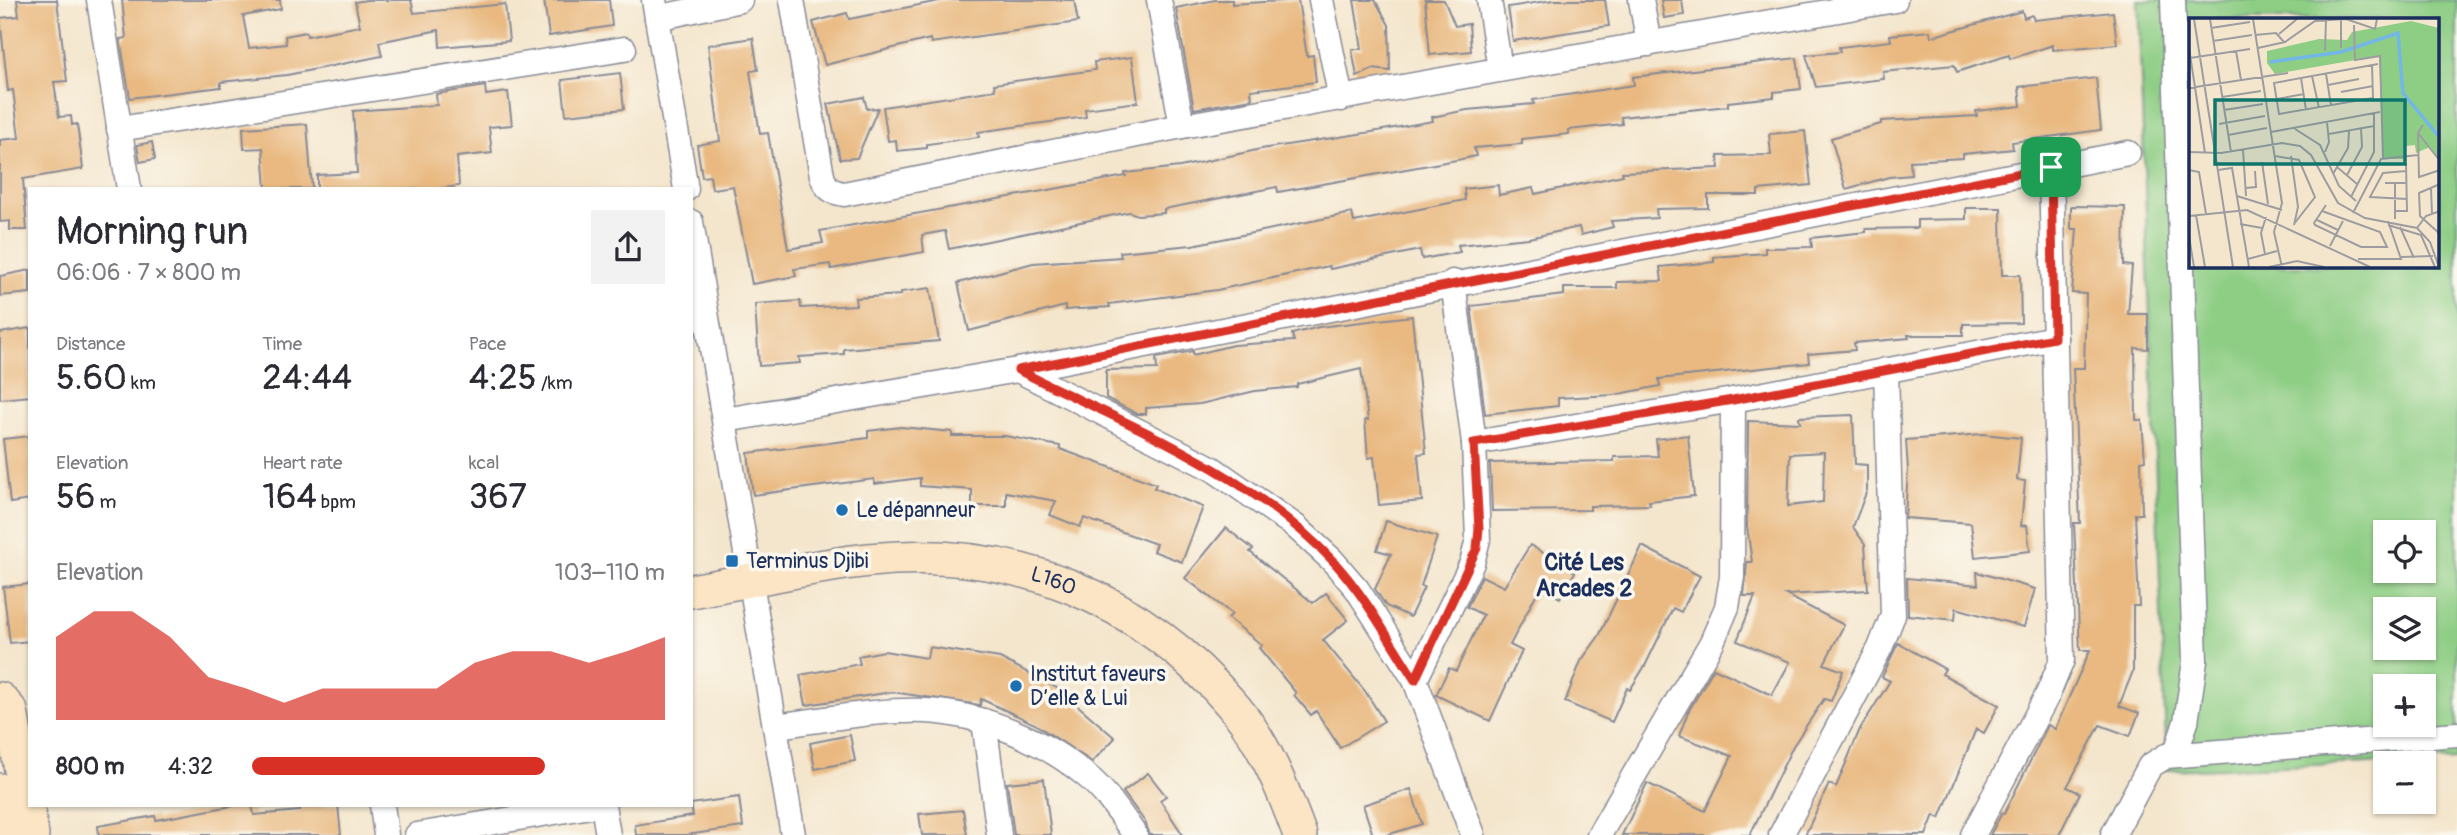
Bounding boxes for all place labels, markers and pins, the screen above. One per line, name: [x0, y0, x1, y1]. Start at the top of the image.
pin: [2021, 137, 2081, 197]
place label: Le dépanneur: [856, 497, 976, 524]
marker: Le dépanneur: [834, 502, 850, 518]
place label: Terminus Djibi: [746, 548, 869, 575]
marker: Terminus Djibi: [724, 553, 740, 569]
place label: Institut faveurs D’elle & Lui: [1030, 661, 1166, 712]
marker: Institut faveurs D’elle & Lui: [1008, 678, 1024, 694]

